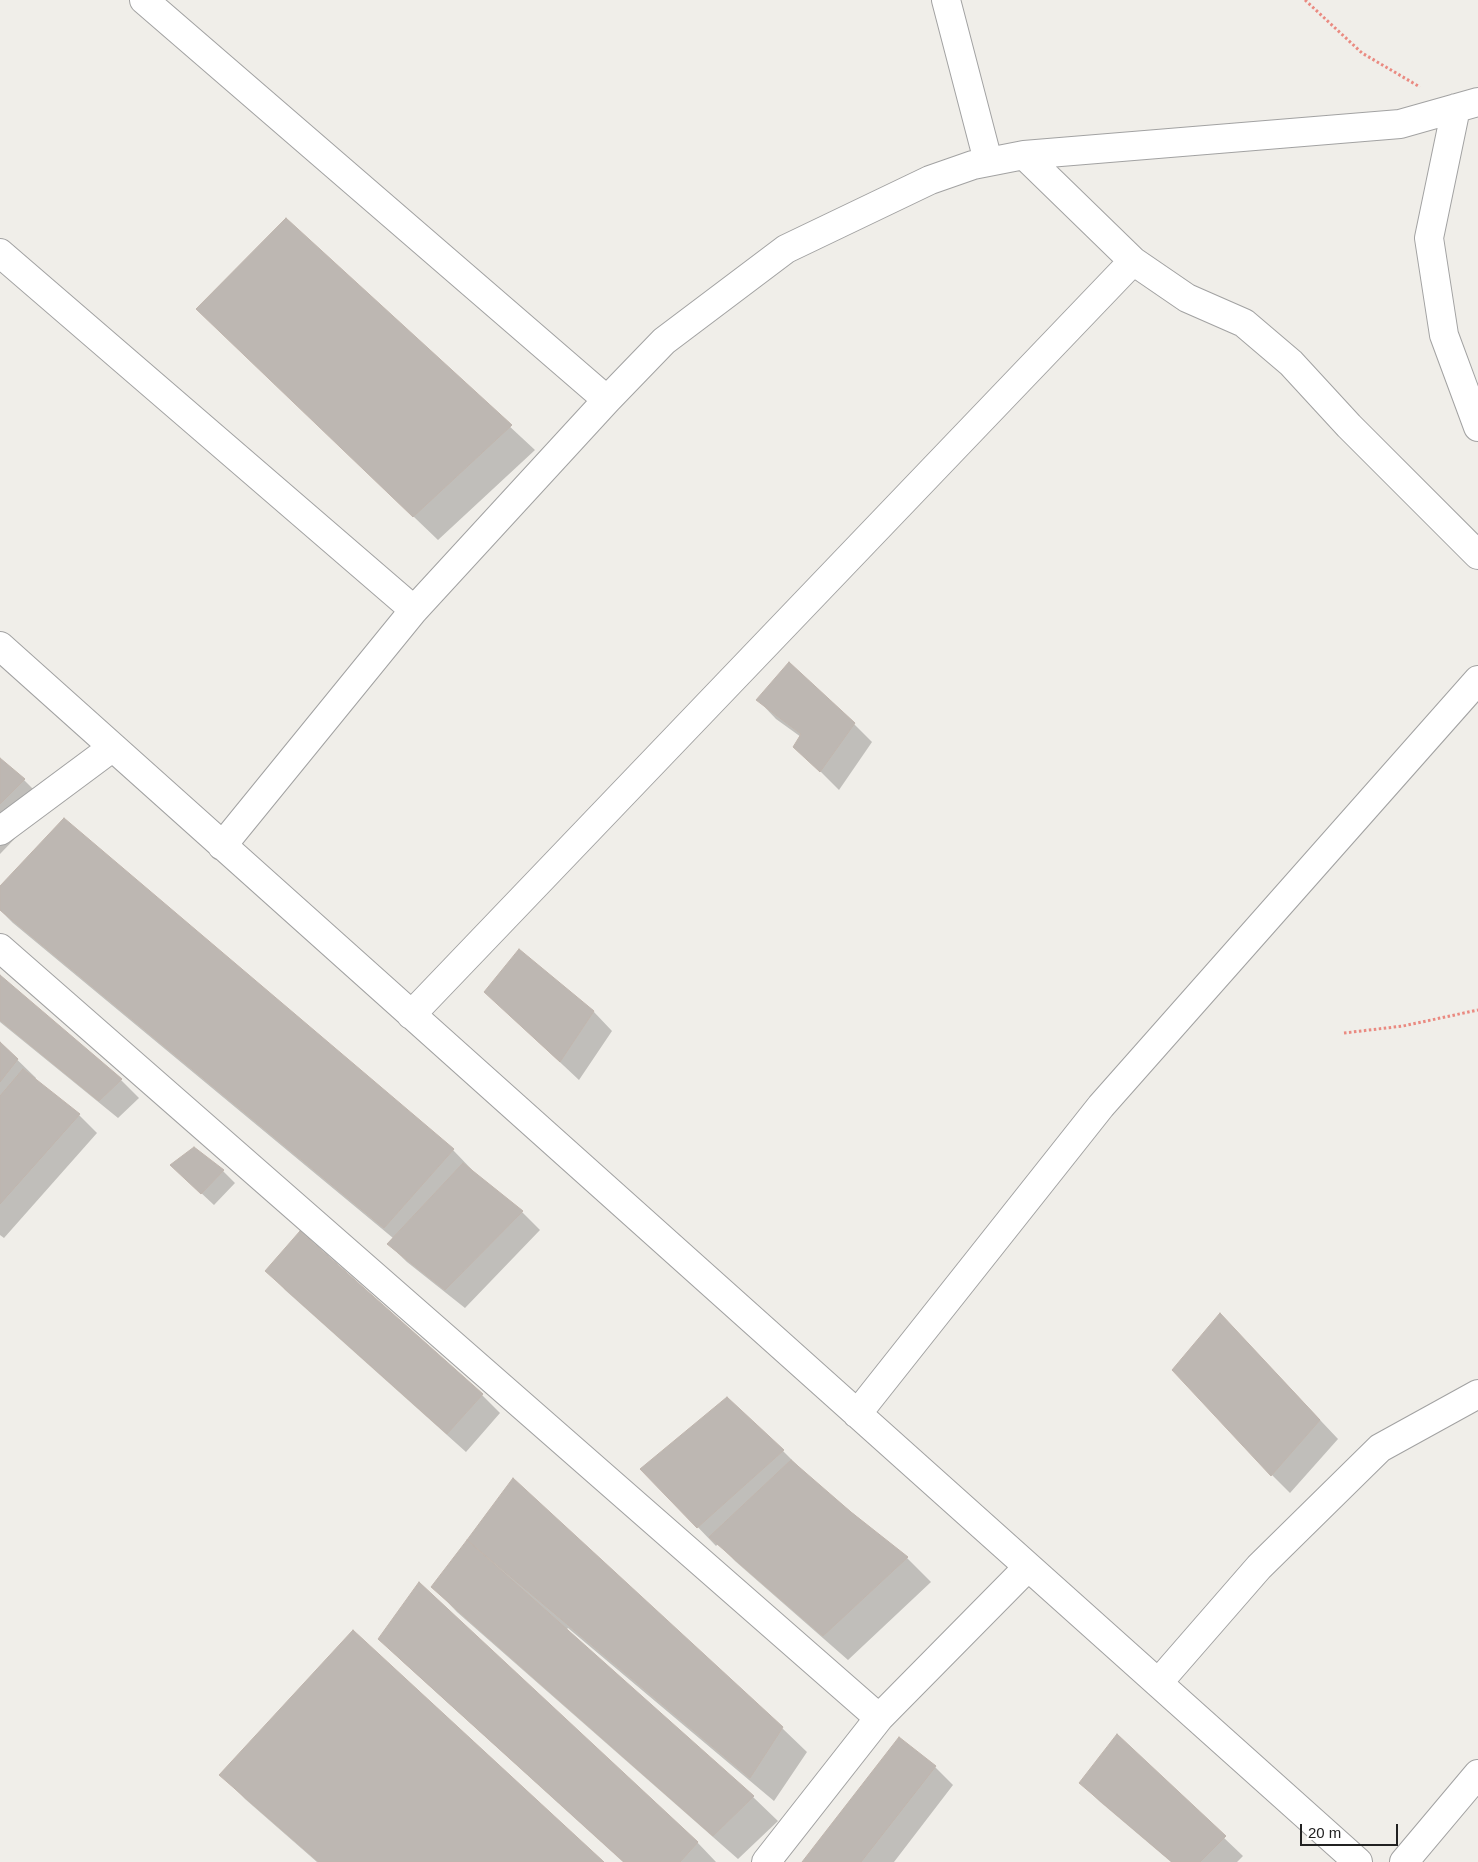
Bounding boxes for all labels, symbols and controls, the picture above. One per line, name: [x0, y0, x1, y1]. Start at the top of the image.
scale bar: [1303, 1814, 1400, 1846]
text: 20 m: [1308, 1824, 1341, 1841]

